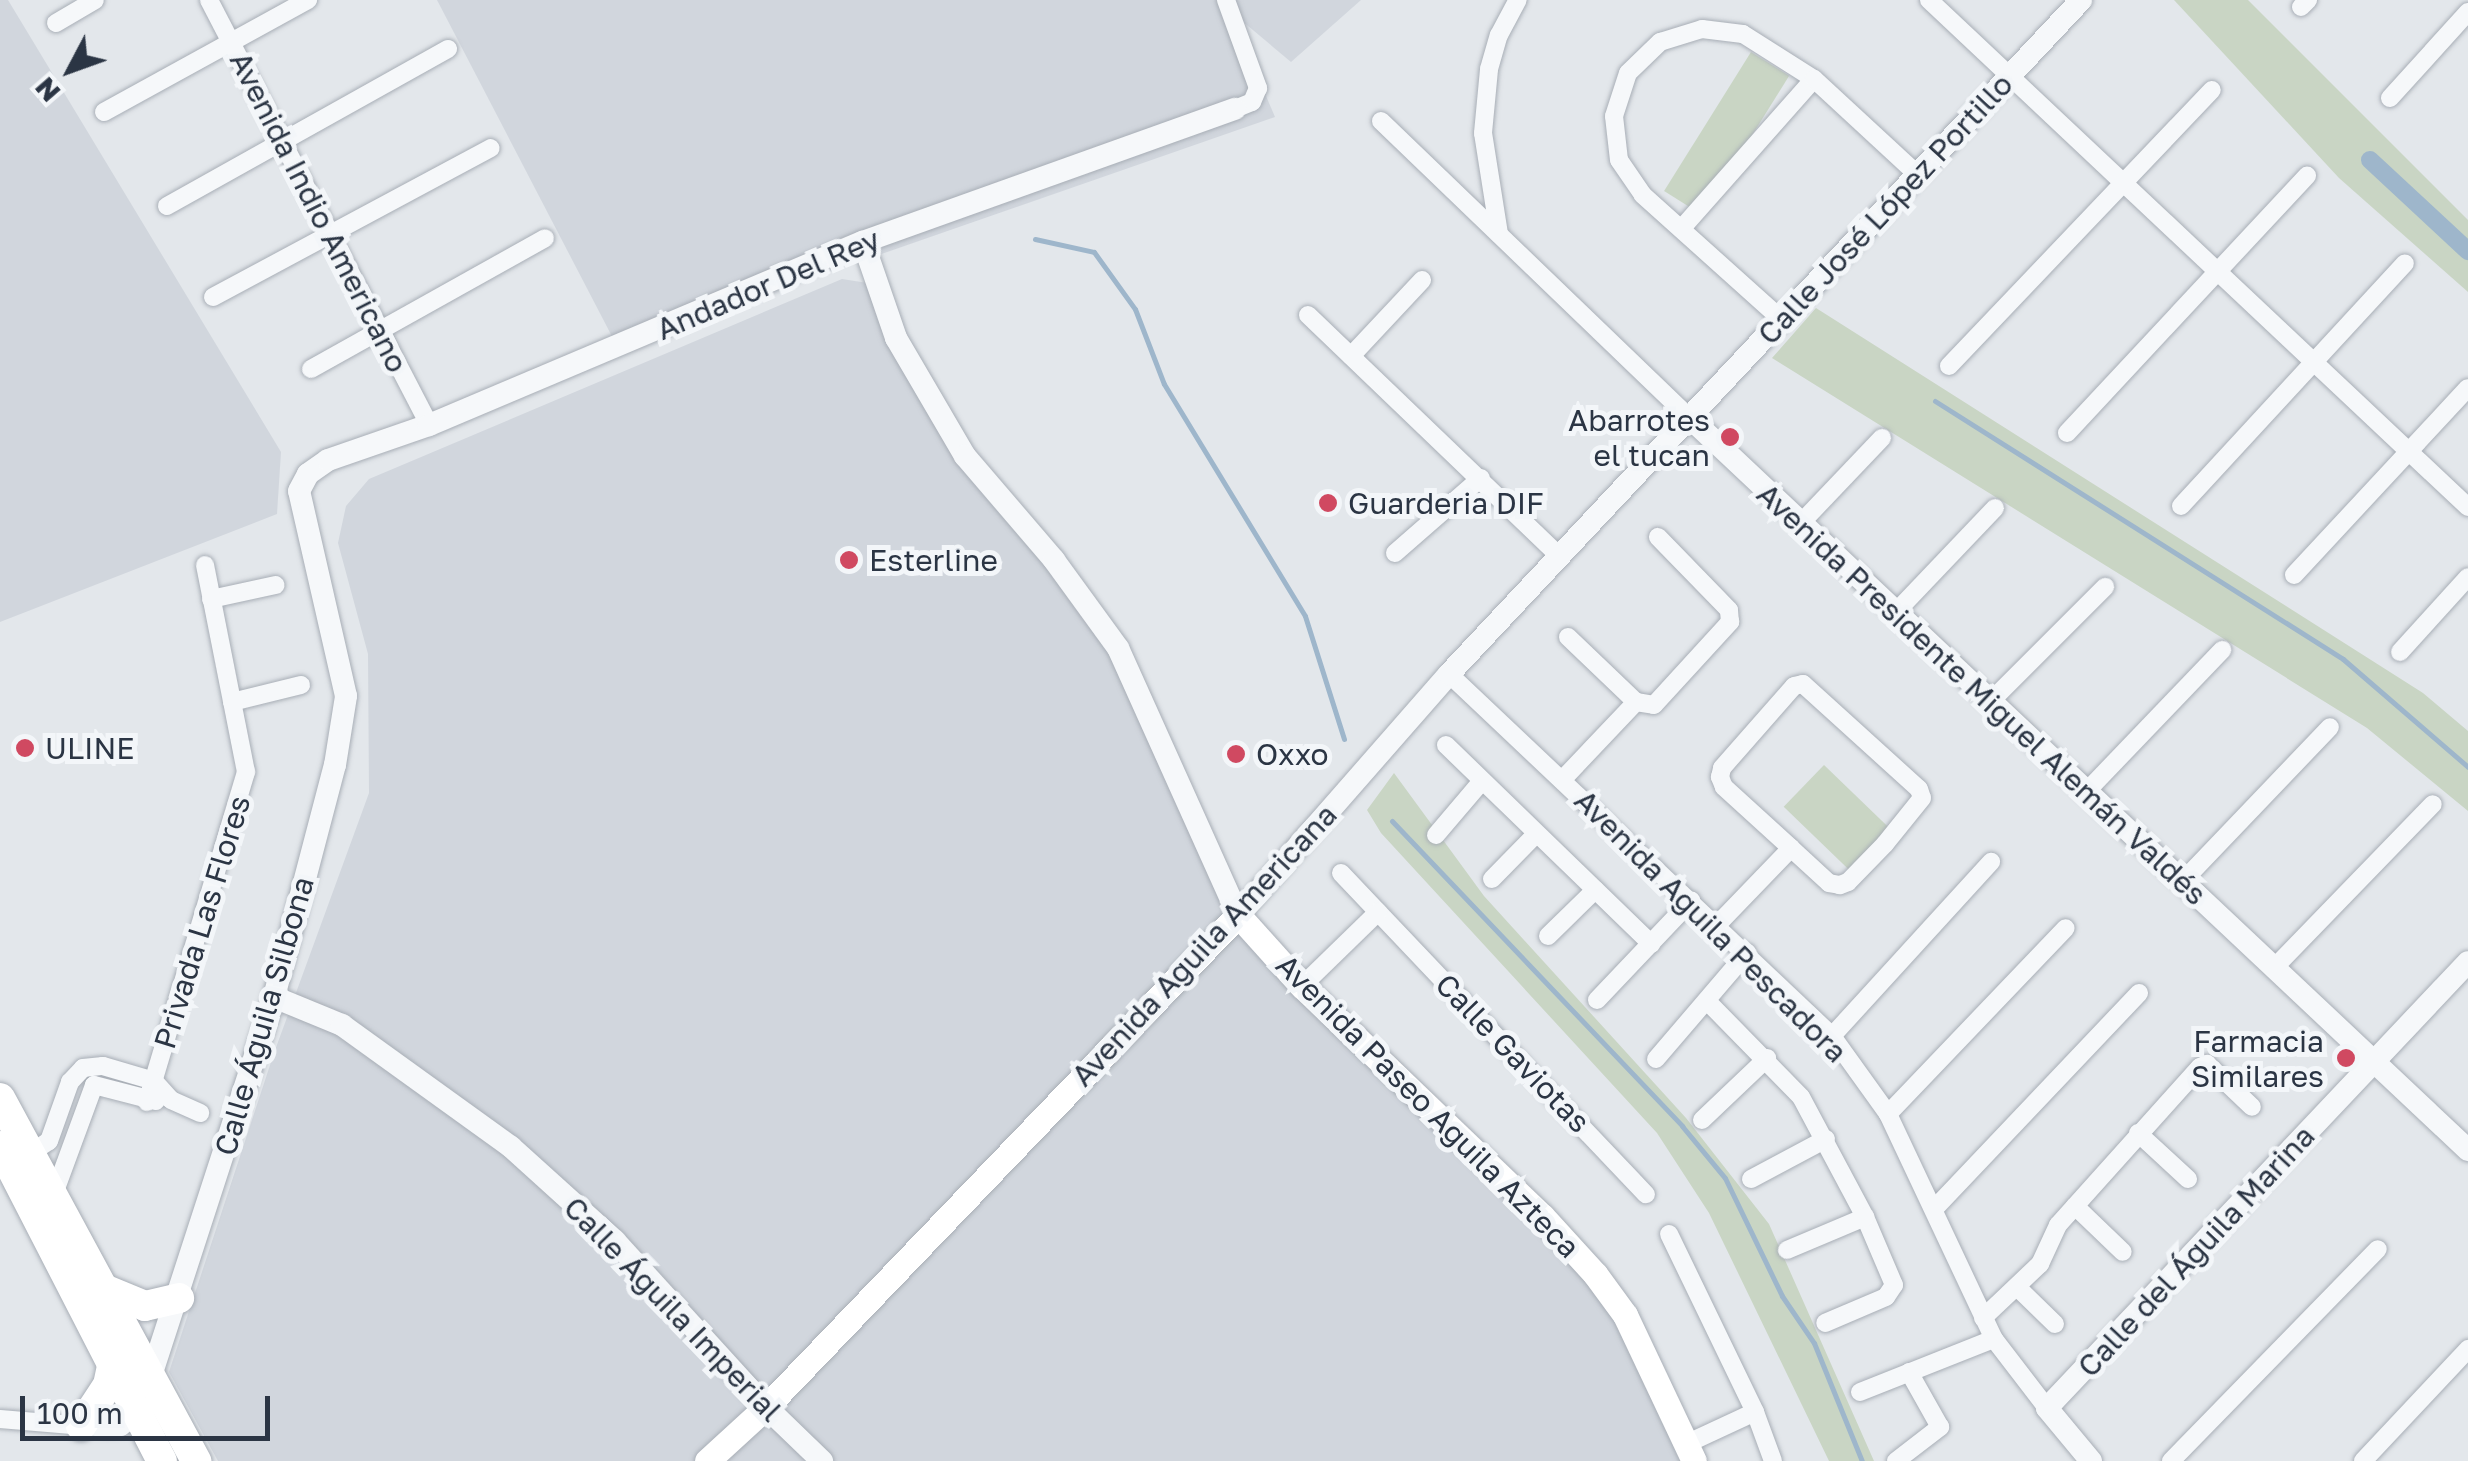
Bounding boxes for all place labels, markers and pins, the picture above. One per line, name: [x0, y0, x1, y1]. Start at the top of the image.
place label: Abarrotes el tucan: [1568, 402, 1710, 472]
marker: Abarrotes el tucan: [1719, 426, 1741, 448]
place label: Guarderia DIF: [1348, 485, 1544, 521]
marker: Guarderia DIF: [1317, 492, 1339, 514]
place label: Esterline: [869, 542, 998, 578]
marker: Esterline: [838, 549, 860, 571]
place label: ULINE: [45, 730, 135, 766]
place label: Oxxo: [1256, 736, 1329, 772]
marker: ULINE: [14, 737, 36, 759]
marker: Oxxo: [1225, 743, 1247, 765]
place label: Farmacia Similares: [2191, 1023, 2324, 1094]
marker: Farmacia Similares: [2333, 1045, 2359, 1071]

